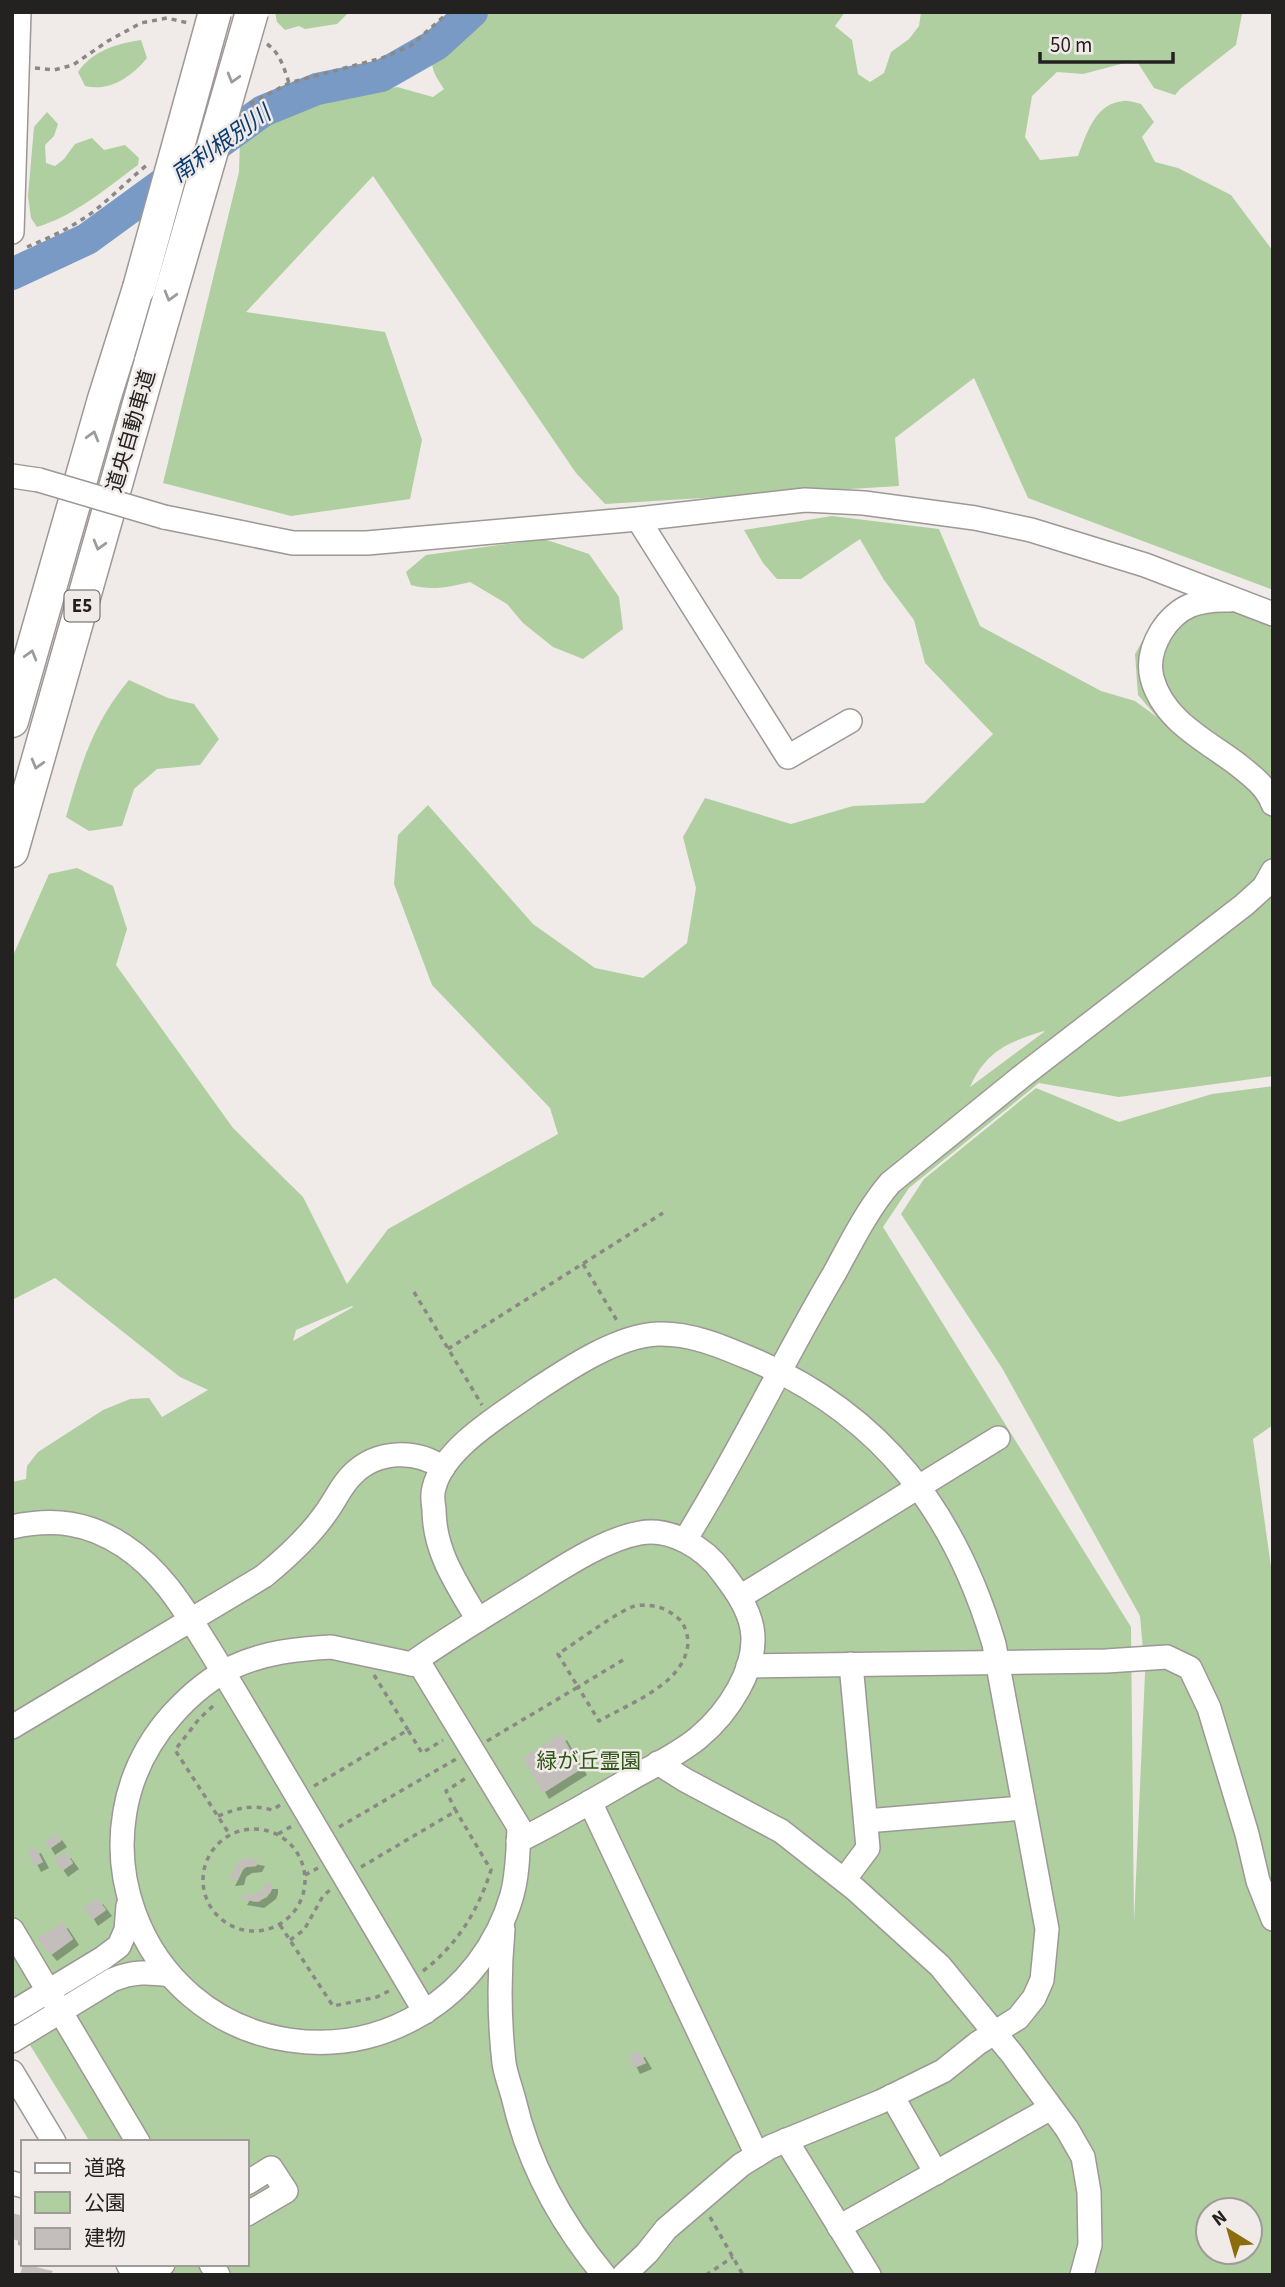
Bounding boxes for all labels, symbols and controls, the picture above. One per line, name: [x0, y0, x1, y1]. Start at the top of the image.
scale bar: [1040, 21, 1173, 65]
text: 50 m: [1050, 30, 1092, 60]
one-way arrow: [227, 72, 241, 84]
water label: 南利根別川: [164, 96, 280, 190]
one-way arrow: [163, 290, 178, 302]
street label: 道央自動車道: [99, 366, 163, 496]
one-way arrow: [85, 431, 100, 443]
one-way arrow: [93, 539, 107, 551]
road number: E5: [64, 590, 100, 622]
one-way arrow: [23, 649, 37, 661]
one-way arrow: [31, 757, 45, 769]
park label: 緑が丘霊園: [537, 1746, 642, 1776]
legend: [21, 2140, 248, 2266]
text: 道路: [84, 2153, 126, 2183]
text: 公園: [84, 2188, 126, 2218]
north arrow: [1194, 2196, 1264, 2266]
text: N: [1206, 2204, 1233, 2233]
text: 建物: [84, 2223, 126, 2253]

